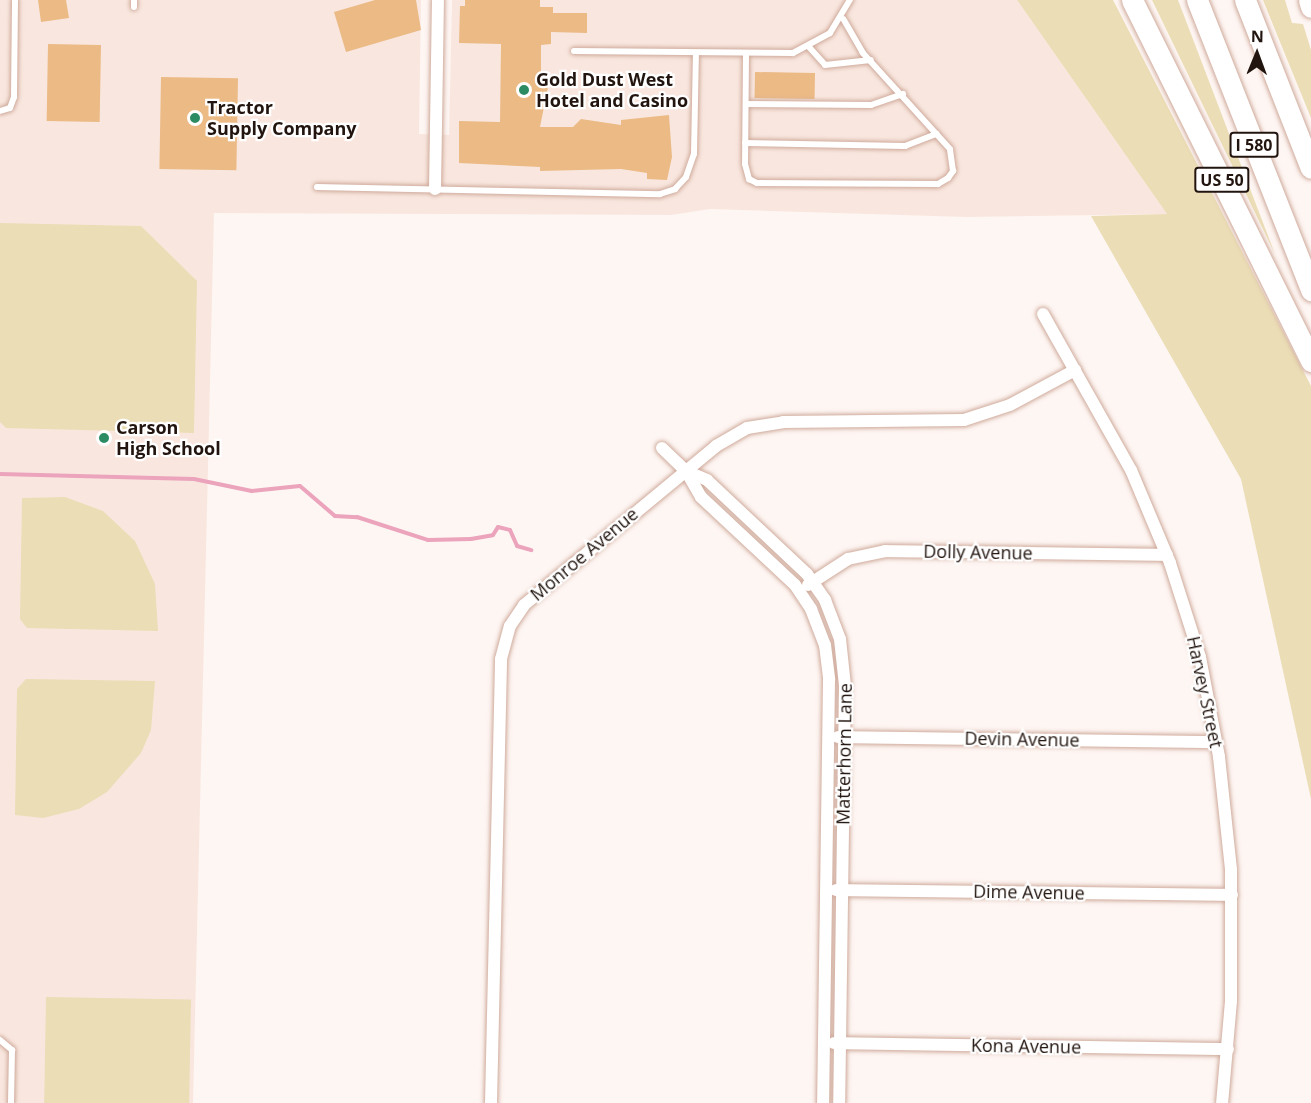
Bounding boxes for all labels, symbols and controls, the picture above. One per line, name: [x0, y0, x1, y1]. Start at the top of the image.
north arrow: [1227, 24, 1287, 84]
text: N: [1251, 25, 1264, 47]
place label: Gold Dust West Hotel and Casino: [536, 69, 688, 112]
marker: Gold Dust West Hotel and Casino: [517, 83, 531, 97]
place label: Tractor Supply Company: [207, 97, 357, 140]
marker: Tractor Supply Company: [188, 111, 202, 125]
road number: I 580: [1228, 132, 1280, 158]
road number: US 50: [1194, 167, 1250, 193]
place label: Carson High School: [116, 417, 221, 460]
marker: Carson High School: [97, 431, 111, 445]
street label: Monroe Avenue: [526, 503, 642, 605]
street label: Dolly Avenue: [923, 540, 1033, 564]
street label: Harvey Street: [1183, 634, 1227, 750]
street label: Matterhorn Lane: [832, 683, 856, 825]
street label: Devin Avenue: [964, 727, 1080, 751]
street label: Dime Avenue: [973, 880, 1085, 904]
street label: Kona Avenue: [971, 1034, 1081, 1058]

